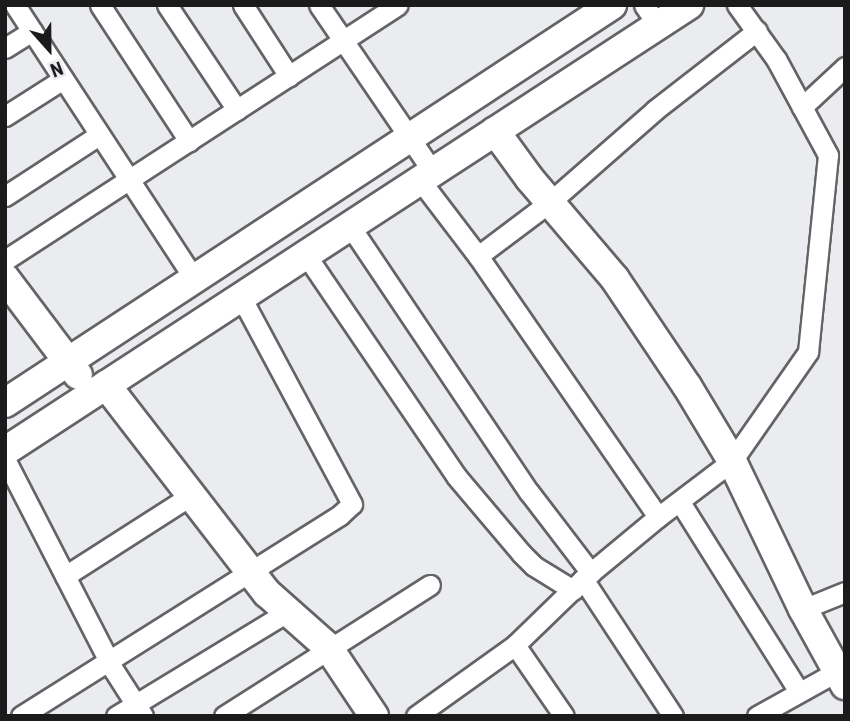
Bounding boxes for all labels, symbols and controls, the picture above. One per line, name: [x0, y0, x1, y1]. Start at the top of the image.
north arrow: [14, 14, 84, 84]
text: N: [47, 56, 66, 82]

